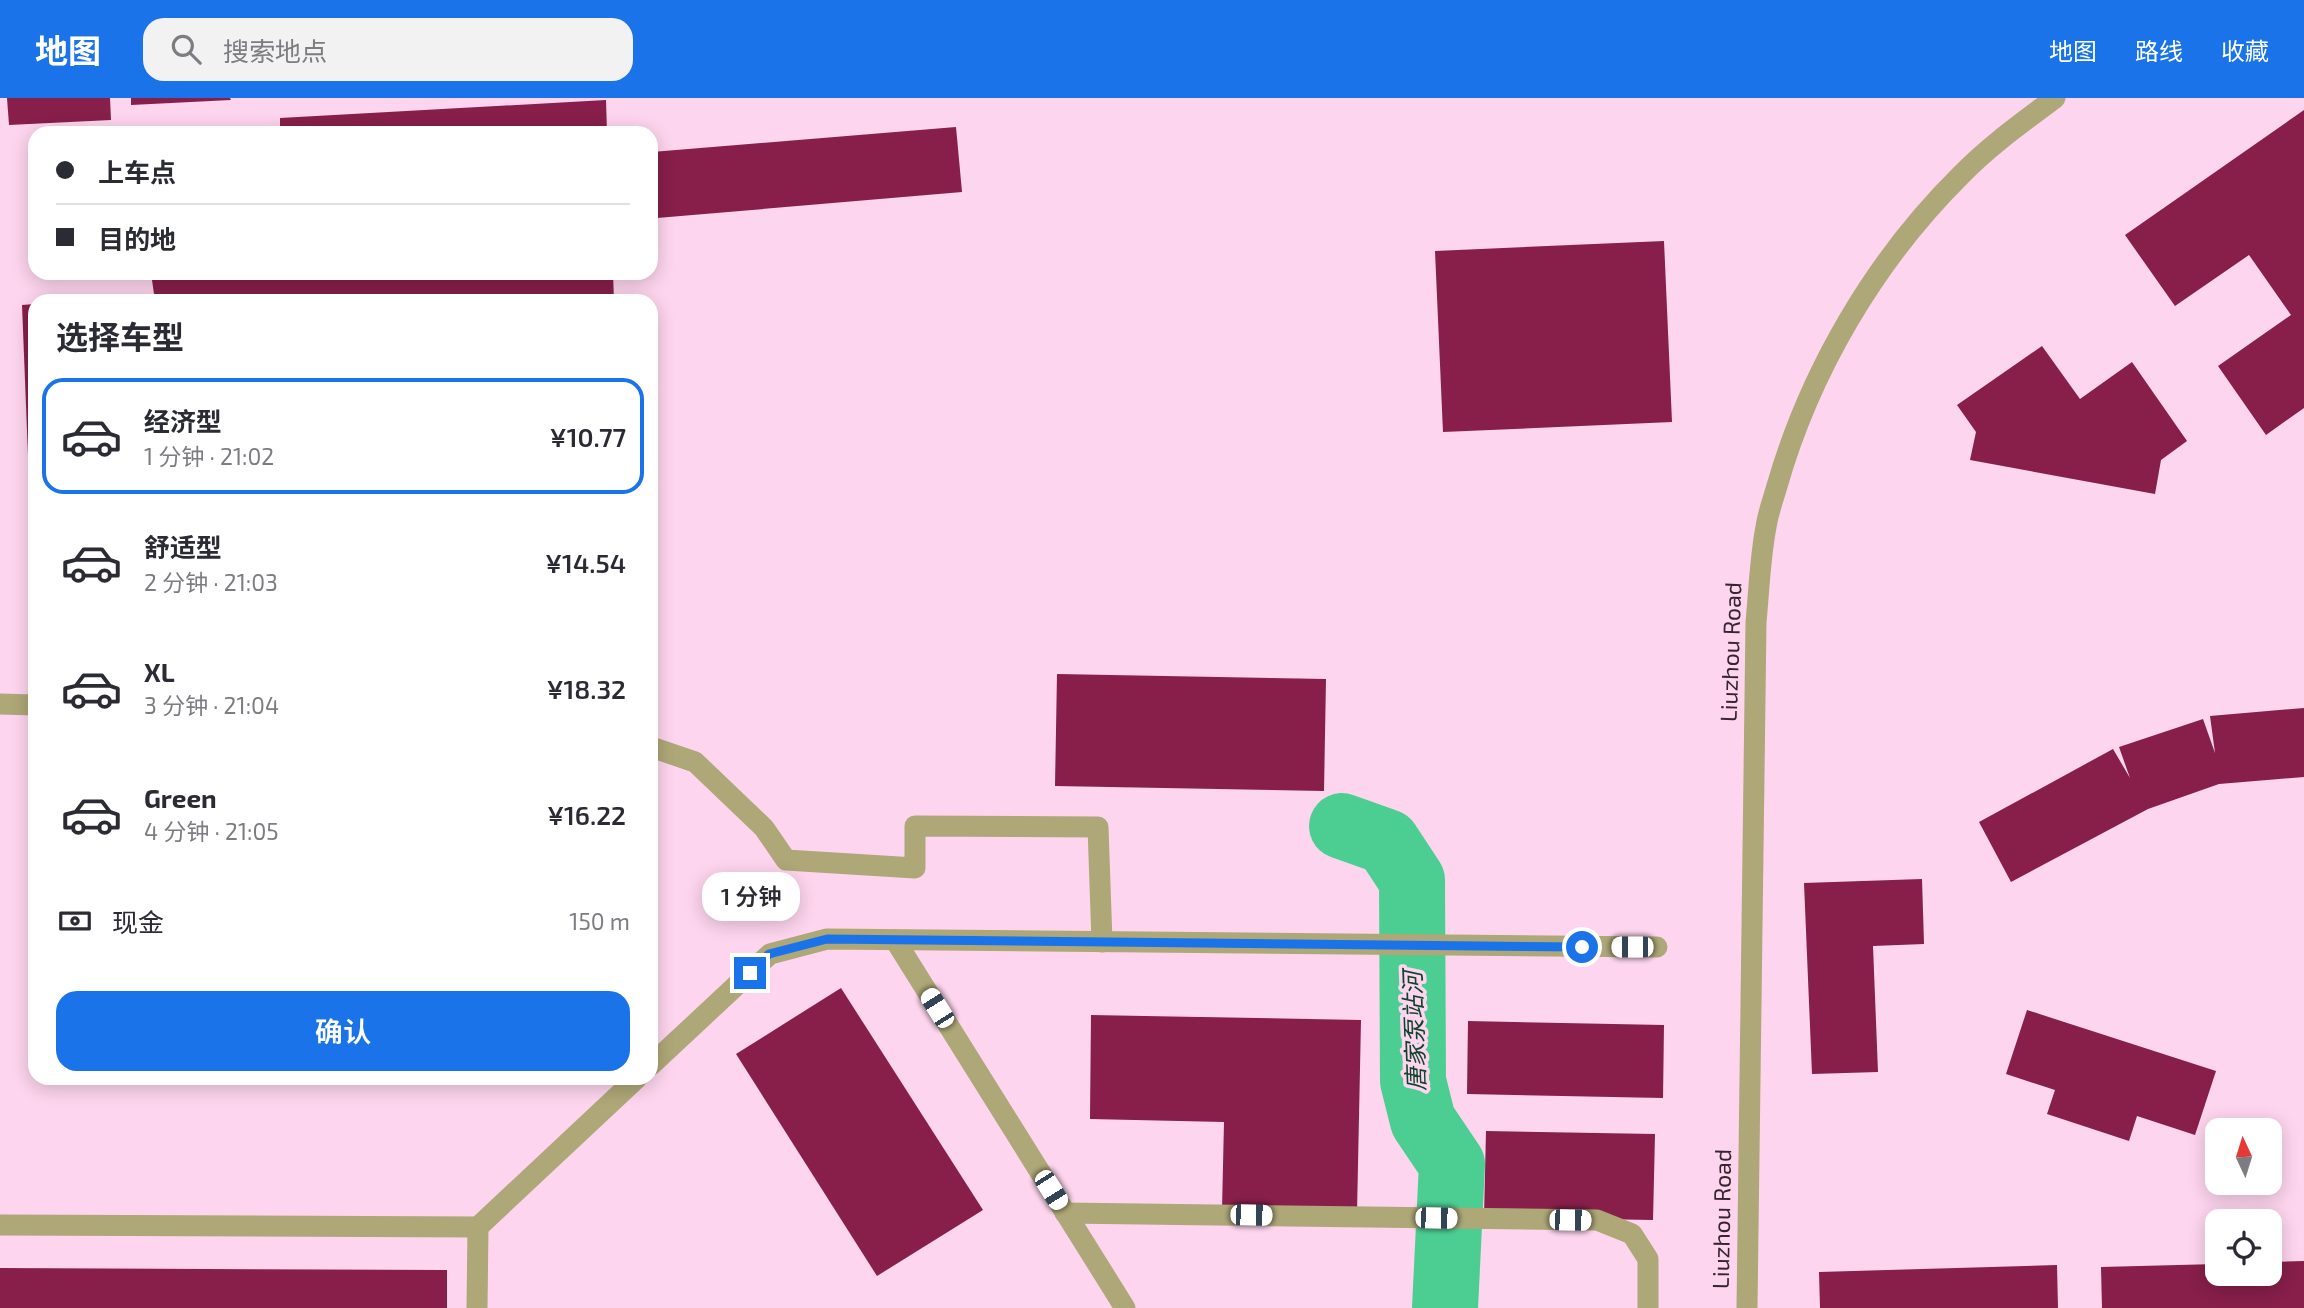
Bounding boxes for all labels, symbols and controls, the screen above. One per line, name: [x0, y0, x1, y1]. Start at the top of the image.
search box: [143, 18, 633, 81]
text: 地图: [35, 30, 101, 70]
icon: search: [167, 30, 205, 68]
text: 搜索地点: [223, 35, 327, 66]
text: 地图: [2049, 36, 2097, 65]
text: 路线: [2135, 36, 2183, 65]
text: 收藏: [2221, 36, 2269, 65]
text: 上车点: [98, 156, 176, 187]
text: 目的地: [98, 223, 176, 254]
text: 选择车型: [56, 317, 184, 355]
icon: car: [60, 405, 123, 468]
text: 经济型: [144, 405, 222, 436]
text: ¥10.77: [550, 421, 626, 452]
text: 1 分钟 · 21:02: [144, 442, 274, 470]
icon: car: [60, 531, 123, 594]
text: 舒适型: [144, 531, 222, 562]
text: ¥14.54: [545, 547, 626, 578]
text: 2 分钟 · 21:03: [144, 568, 278, 596]
street label: Liuzhou Road: [1714, 582, 1746, 722]
text: XL: [144, 656, 175, 687]
icon: car: [60, 657, 123, 720]
text: ¥18.32: [547, 673, 626, 704]
text: 3 分钟 · 21:04: [144, 691, 279, 719]
text: Green: [144, 782, 217, 813]
icon: car: [60, 783, 123, 846]
text: ¥16.22: [547, 799, 626, 830]
text: 4 分钟 · 21:05: [144, 817, 279, 845]
callout: 1 分钟: [701, 872, 799, 920]
text: 1 分钟: [721, 882, 781, 910]
icon: cash: [56, 902, 94, 940]
text: 现金: [112, 906, 164, 937]
text: 150 m: [569, 907, 630, 935]
route start: [1566, 931, 1598, 963]
car: [1612, 937, 1654, 958]
route end: [734, 957, 766, 989]
water label: 唐家泵站河: [1397, 967, 1430, 1092]
car: [917, 985, 958, 1031]
button: 确认: [56, 991, 630, 1071]
north arrow: [2205, 1118, 2282, 1195]
map controls: [2205, 1118, 2282, 1286]
street label: Liuzhou Road: [1706, 1149, 1736, 1289]
car: [1031, 1167, 1072, 1213]
car: [1230, 1204, 1273, 1226]
car: [1415, 1207, 1458, 1229]
car: [1549, 1209, 1592, 1231]
button: locate: [2205, 1209, 2282, 1286]

